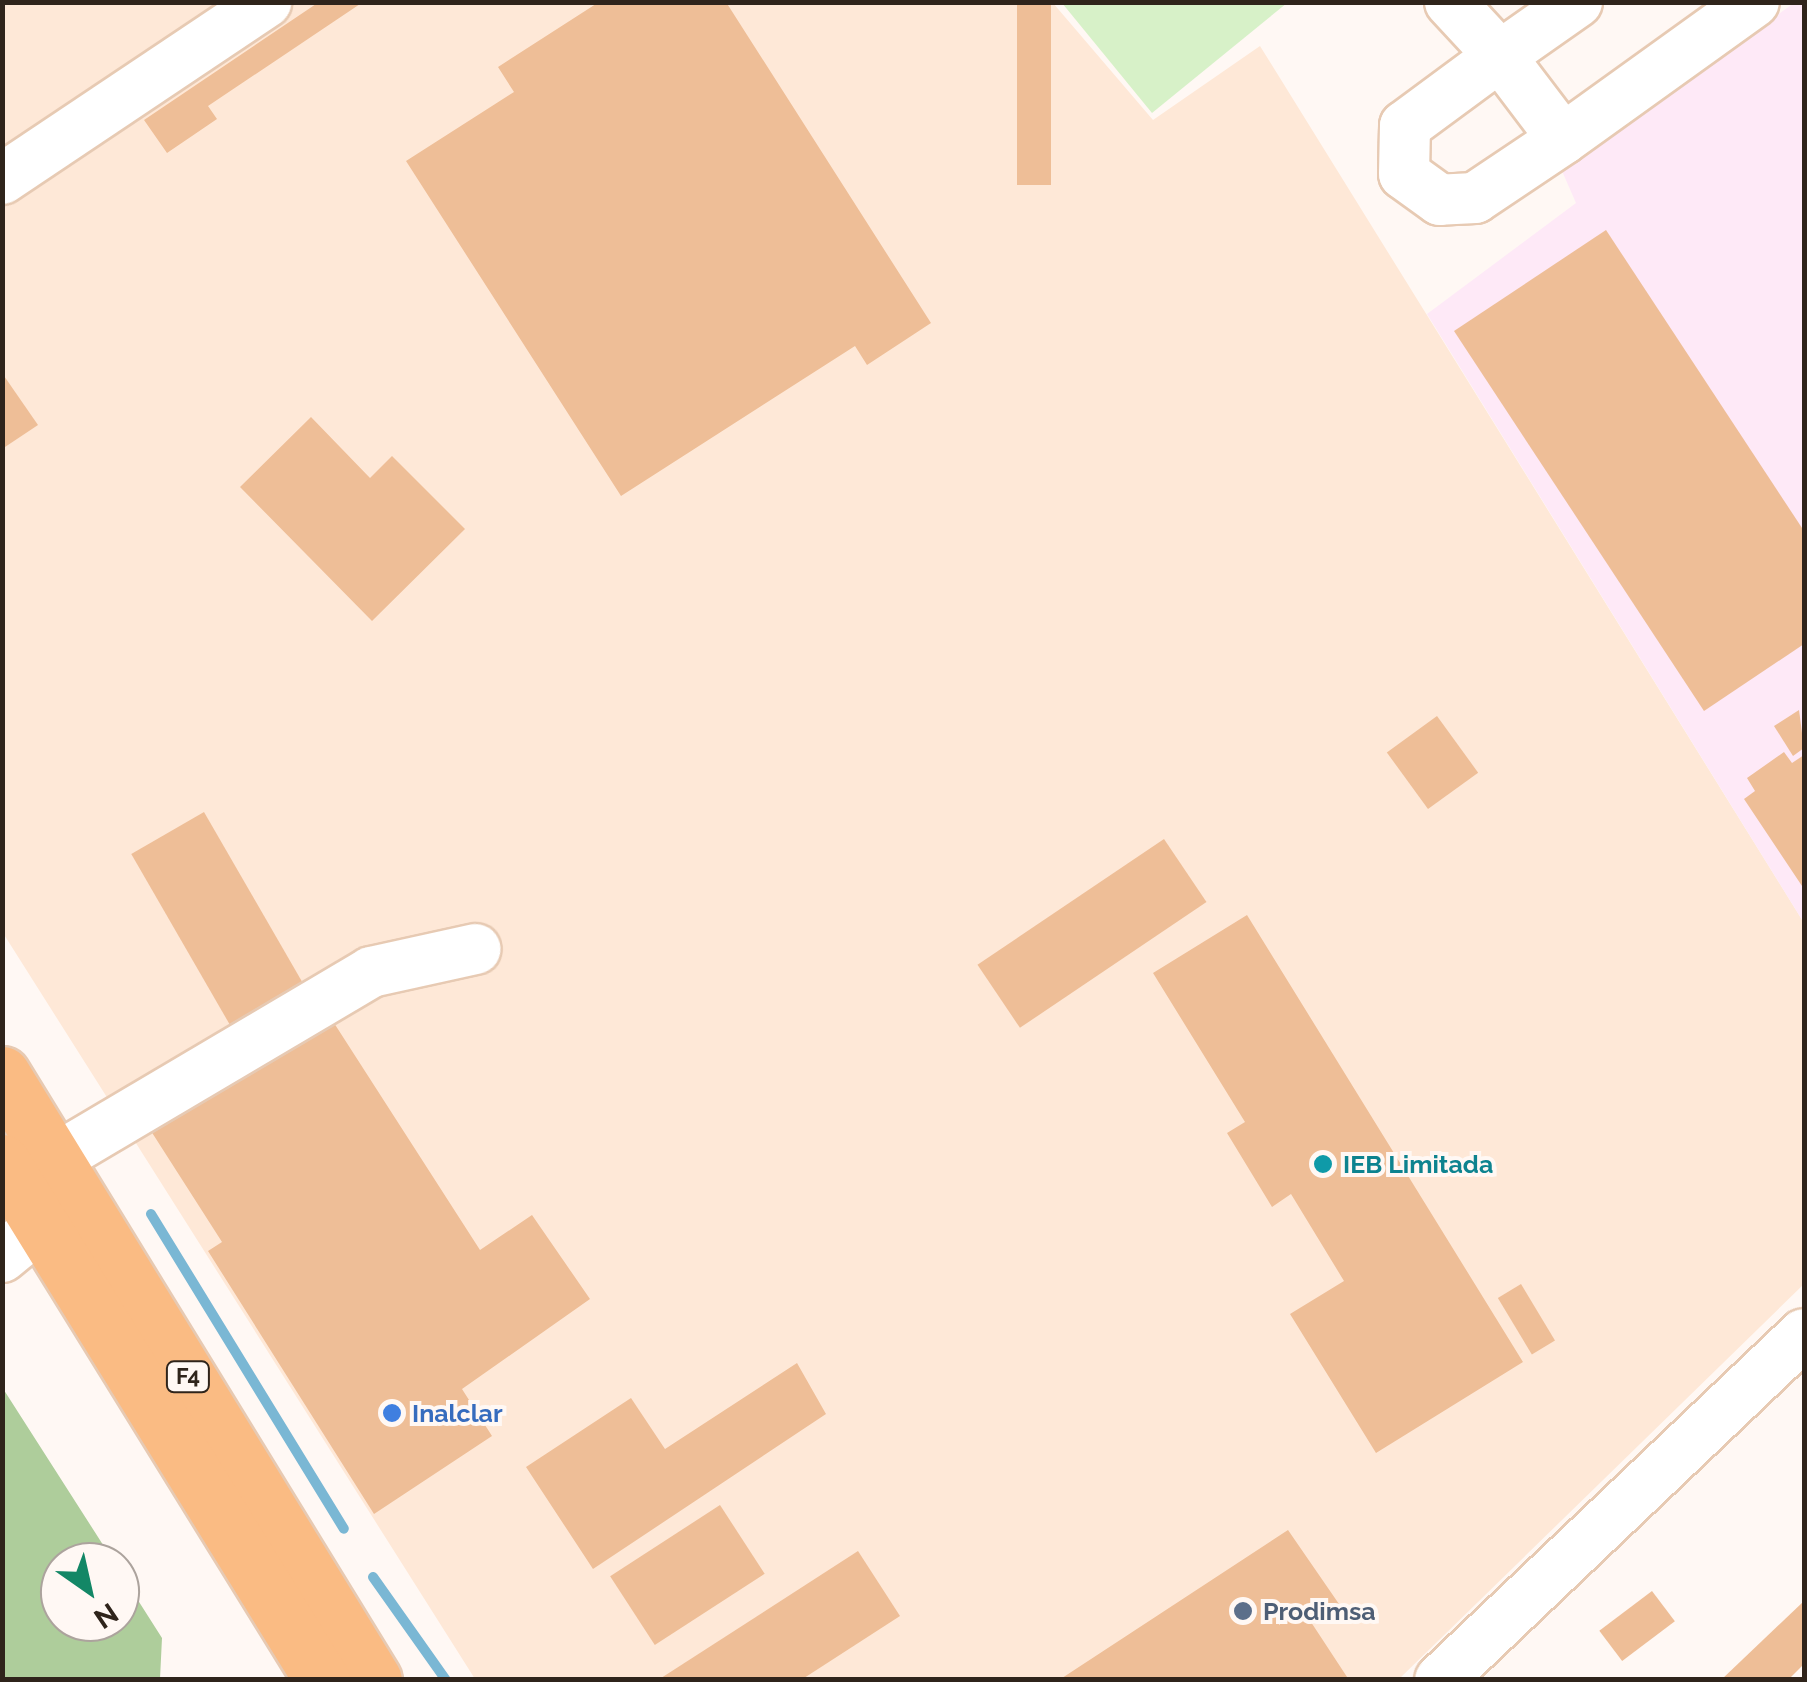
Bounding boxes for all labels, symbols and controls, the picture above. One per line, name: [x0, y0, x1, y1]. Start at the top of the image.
place label: IEB Limitada: [1343, 1149, 1493, 1179]
marker: IEB Limitada: [1312, 1153, 1334, 1175]
road number: F4: [166, 1360, 210, 1394]
place label: Inalclar: [412, 1398, 503, 1428]
marker: Inalclar: [381, 1402, 403, 1424]
north arrow: [40, 1542, 140, 1642]
text: N: [88, 1596, 124, 1635]
place label: Prodimsa: [1263, 1596, 1376, 1626]
marker: Prodimsa: [1232, 1600, 1254, 1622]

